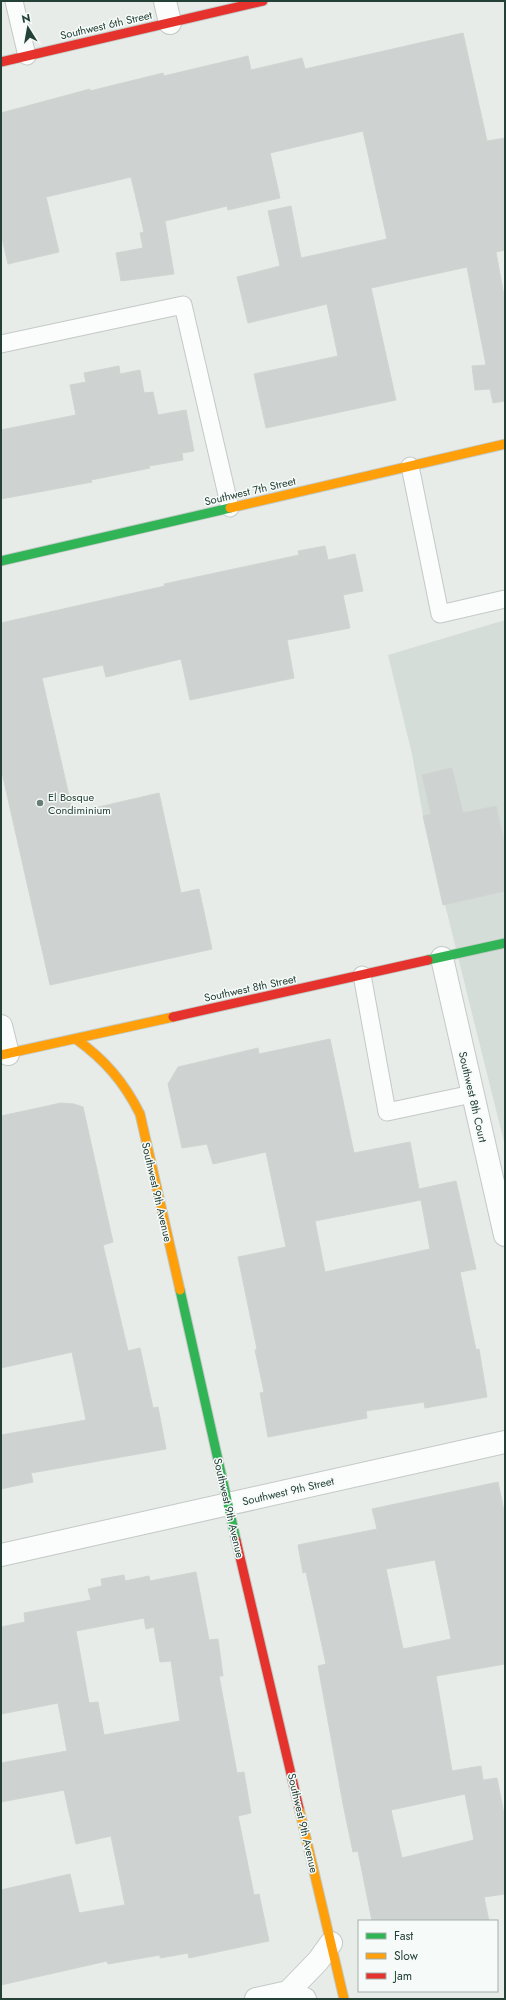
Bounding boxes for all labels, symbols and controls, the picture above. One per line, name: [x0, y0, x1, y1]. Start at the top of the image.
street label: Southwest 6th Street: [58, 7, 154, 43]
north arrow: [8, 8, 48, 48]
text: N: [20, 9, 32, 27]
street label: Southwest 7th Street: [203, 473, 298, 509]
place label: El Bosque Condiminium: [48, 789, 111, 818]
marker: El Bosque Condiminium: [35, 798, 45, 808]
street label: Southwest 8th Street: [203, 970, 298, 1006]
street label: Southwest 8th Court: [455, 1050, 491, 1144]
street label: Southwest 9th Avenue: [138, 1141, 176, 1244]
street label: Southwest 9th Avenue: [210, 1457, 248, 1560]
street label: Southwest 9th Street: [240, 1473, 336, 1509]
street label: Southwest 9th Avenue: [284, 1772, 322, 1875]
legend: [358, 1920, 498, 1992]
text: Fast: [394, 1927, 413, 1945]
text: Slow: [394, 1947, 419, 1965]
text: Jam: [392, 1967, 412, 1985]

